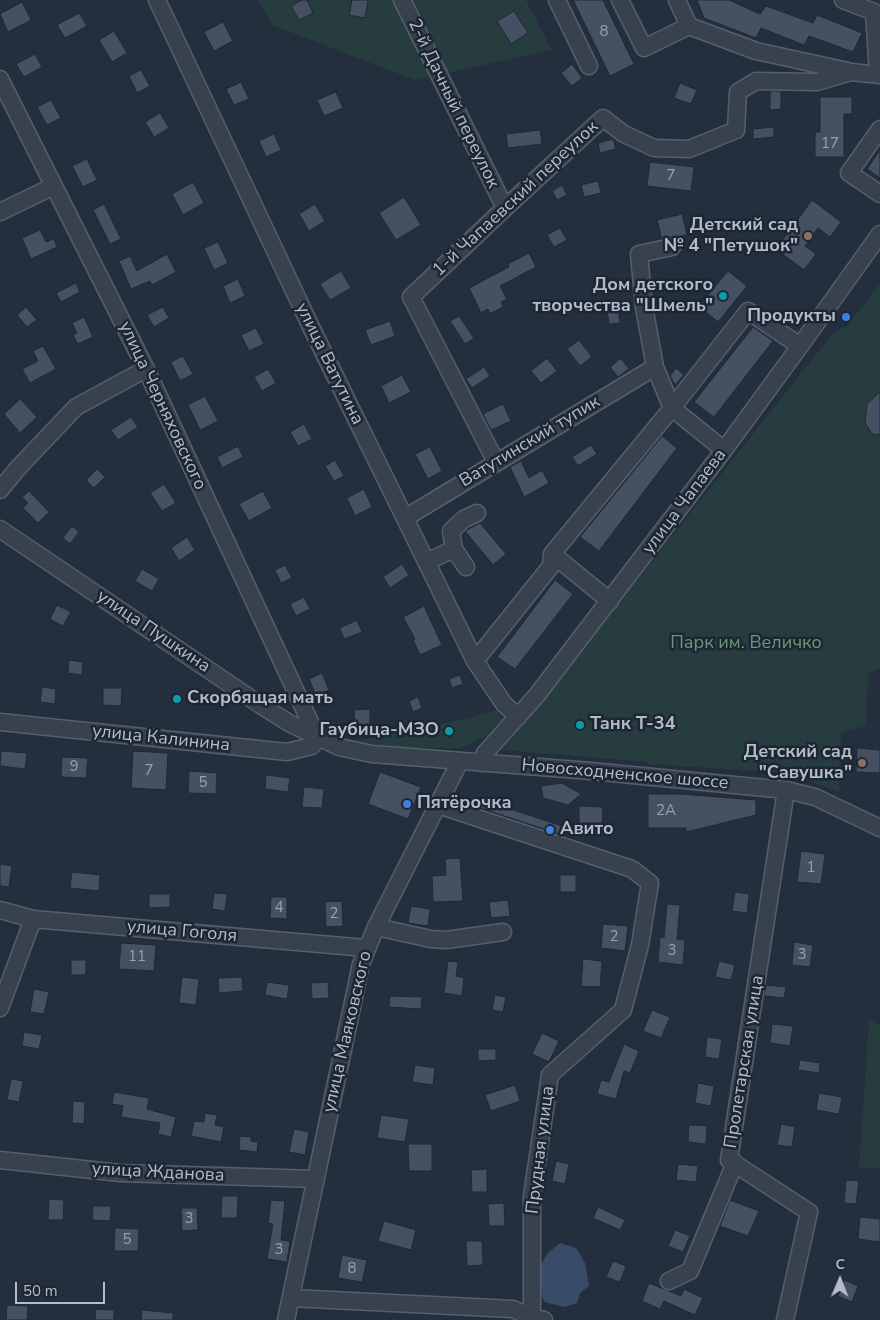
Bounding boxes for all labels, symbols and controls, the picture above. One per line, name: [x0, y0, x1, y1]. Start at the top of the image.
street label: 2-й Дачный переулок: [403, 16, 503, 192]
house number: 8: [600, 23, 608, 41]
street label: 1-й Чапаевский переулок: [429, 117, 603, 281]
house number: 17: [821, 135, 839, 153]
house number: 7: [667, 167, 675, 185]
place label: Детский сад № 4 "Петушок": [664, 215, 798, 258]
marker: Детский сад № 4 "Петушок": [802, 230, 814, 242]
place label: Дом детского творчества "Шмель": [532, 275, 713, 318]
marker: Дом детского творчества "Шмель": [717, 290, 729, 302]
street label: улица Ватутина: [290, 300, 368, 428]
place label: Продукты: [747, 306, 836, 328]
marker: Продукты: [840, 311, 852, 323]
street label: улица Черняховского: [113, 318, 211, 494]
street label: Ватутинский тупик: [456, 392, 604, 492]
street label: улица Чапаева: [638, 445, 732, 559]
street label: улица Пушкина: [92, 586, 214, 678]
park label: Парк им. Величко: [670, 633, 822, 655]
place label: Скорбящая мать: [187, 688, 333, 710]
marker: Скорбящая мать: [171, 693, 183, 705]
place label: Танк Т-34: [590, 714, 675, 736]
marker: Танк Т-34: [574, 719, 586, 731]
place label: Гаубица-МЗО: [319, 720, 439, 742]
street label: улица Калинина: [91, 721, 231, 757]
marker: Гаубица-МЗО: [443, 725, 455, 737]
place label: Детский сад "Савушка": [744, 742, 852, 784]
street label: Новосходненское шоссе: [521, 755, 729, 795]
marker: Детский сад "Савушка": [856, 757, 868, 769]
house number: 9: [70, 758, 78, 776]
house number: 7: [145, 762, 153, 780]
house number: 5: [199, 774, 207, 792]
place label: Пятёрочка: [417, 793, 511, 815]
marker: Пятёрочка: [401, 798, 413, 810]
house number: 2А: [656, 802, 676, 820]
place label: Авито: [560, 819, 614, 841]
marker: Авито: [544, 824, 556, 836]
house number: 1: [807, 859, 815, 877]
house number: 4: [275, 899, 283, 917]
house number: 2: [330, 905, 338, 923]
street label: улица Гоголя: [126, 916, 238, 948]
house number: 2: [610, 928, 618, 946]
house number: 3: [668, 942, 676, 960]
house number: 3: [798, 946, 806, 964]
house number: 11: [128, 948, 146, 966]
street label: улица Маяковского: [319, 949, 377, 1115]
street label: Пролетарская улица: [721, 974, 769, 1150]
street label: Прудная улица: [522, 1085, 560, 1215]
street label: улица Жданова: [91, 1159, 225, 1187]
house number: 3: [185, 1210, 193, 1228]
house number: 5: [123, 1231, 131, 1249]
house number: 3: [275, 1241, 283, 1259]
north arrow: [815, 1255, 865, 1305]
text: С: [835, 1255, 845, 1274]
house number: 8: [348, 1260, 356, 1278]
scale bar: [18, 1272, 108, 1304]
text: 50 m: [23, 1281, 58, 1301]

